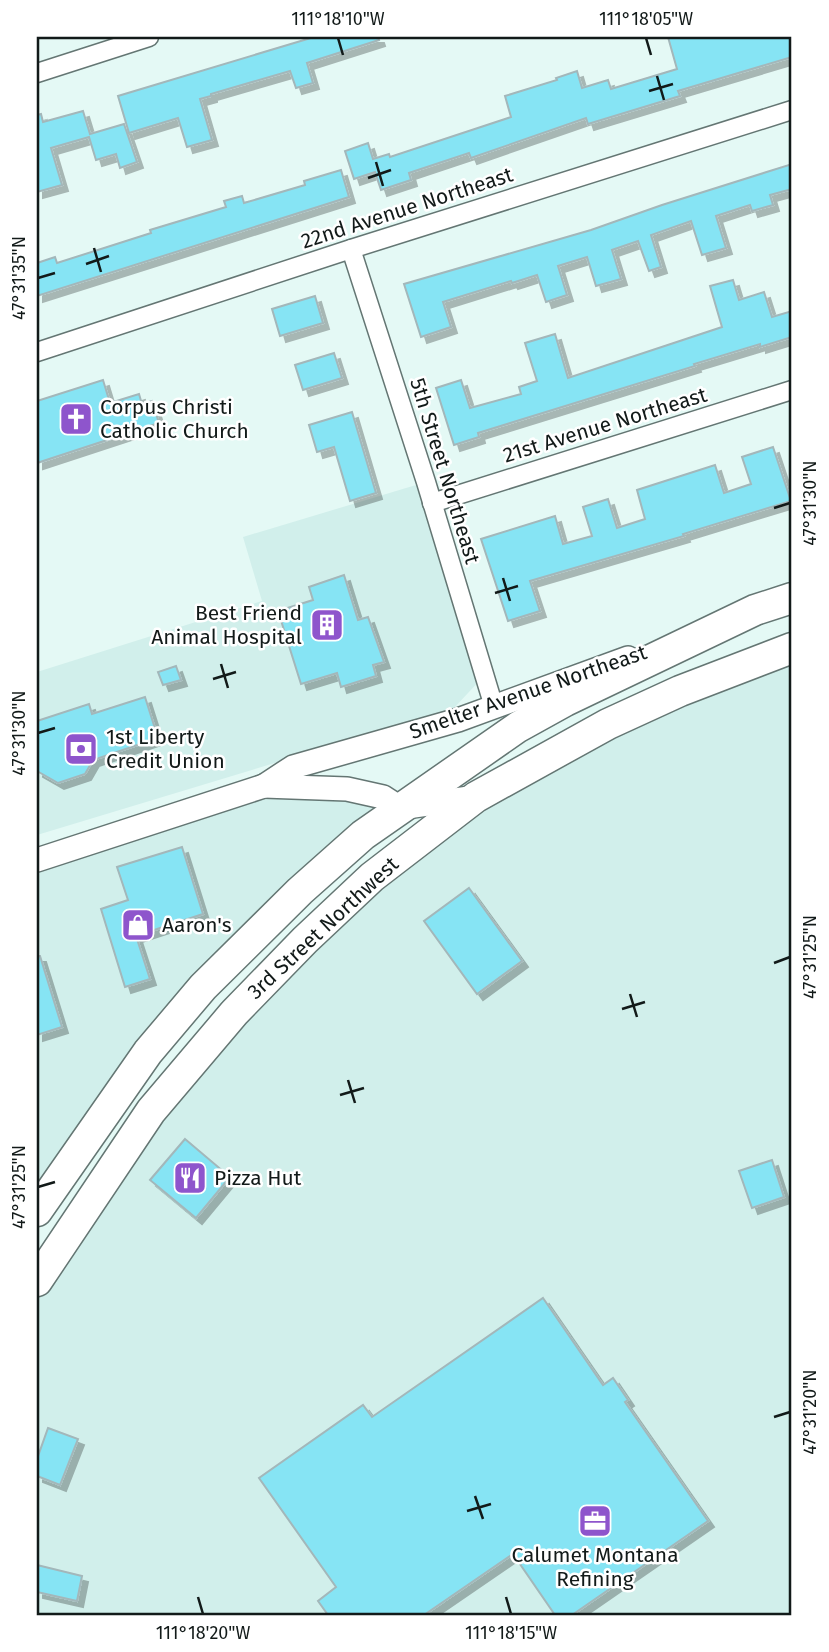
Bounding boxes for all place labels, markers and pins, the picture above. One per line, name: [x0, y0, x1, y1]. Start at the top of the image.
place label: Corpus Christi Catholic Church: [100, 394, 249, 444]
church icon: Corpus Christi Catholic Church: [57, 400, 95, 438]
place label: Best Friend Animal Hospital: [151, 600, 302, 650]
building icon: Best Friend Animal Hospital: [308, 606, 346, 644]
place label: 1st Liberty Credit Union: [106, 724, 225, 774]
bank icon: 1st Liberty Credit Union: [62, 730, 100, 768]
shop icon: Aaron's: [119, 906, 157, 944]
place label: Aaron's: [162, 912, 232, 938]
restaurant icon: Pizza Hut: [171, 1159, 209, 1197]
place label: Pizza Hut: [214, 1165, 302, 1191]
office icon: Calumet Montana Refining: [576, 1502, 614, 1540]
place label: Calumet Montana Refining: [511, 1542, 679, 1592]

